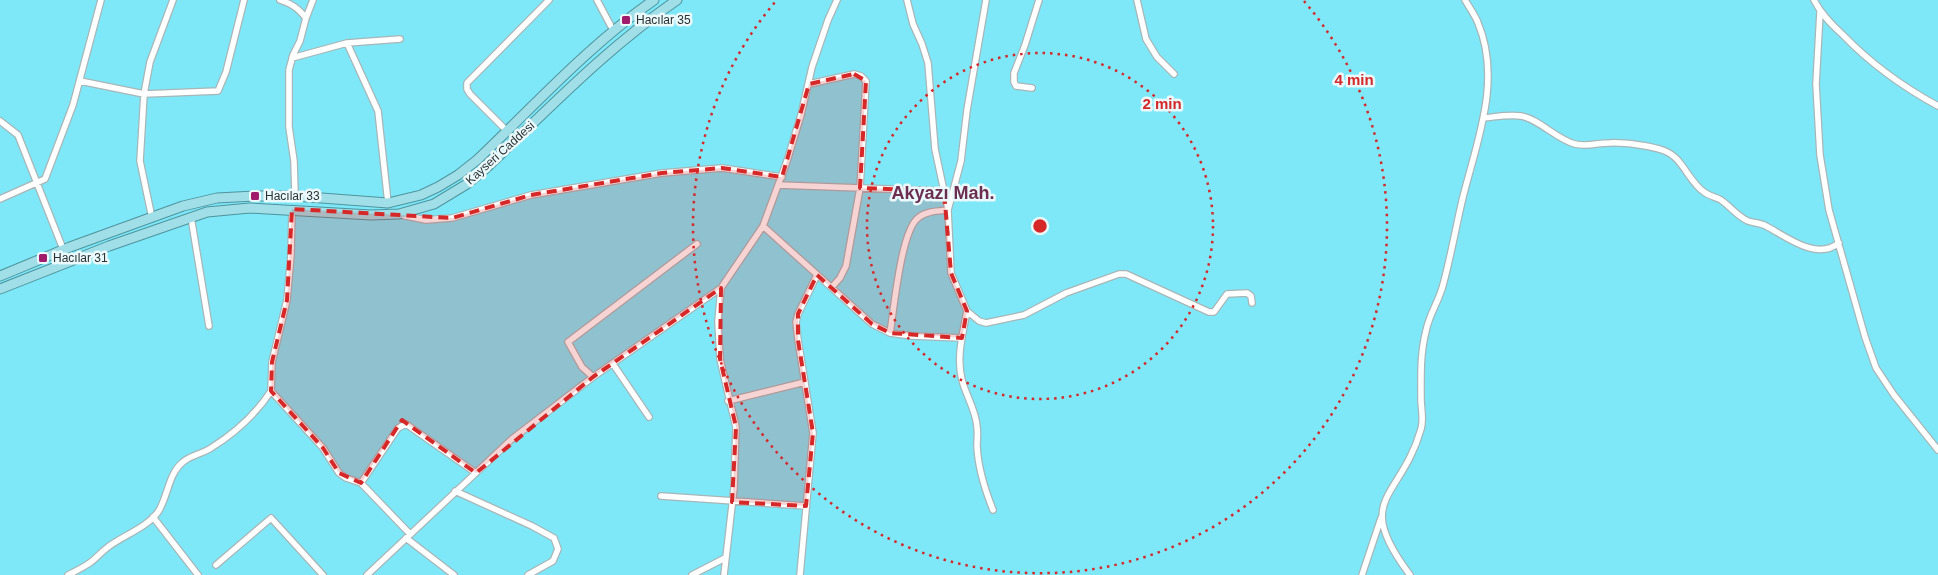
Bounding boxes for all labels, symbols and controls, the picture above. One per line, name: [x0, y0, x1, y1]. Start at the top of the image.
place label: Hacılar 35: [636, 13, 691, 27]
marker: Hacılar 35: [620, 14, 632, 26]
text: 4 min: [1334, 71, 1374, 88]
text: 2 min: [1142, 95, 1182, 112]
street label: Kayseri Caddesi: [463, 119, 537, 187]
district label: Akyazı Mah.: [891, 183, 995, 203]
place label: Hacılar 33: [265, 189, 320, 203]
marker: Hacılar 33: [249, 190, 261, 202]
centre of rings: [1031, 217, 1049, 235]
place label: Hacılar 31: [53, 251, 108, 265]
marker: Hacılar 31: [37, 252, 49, 264]

